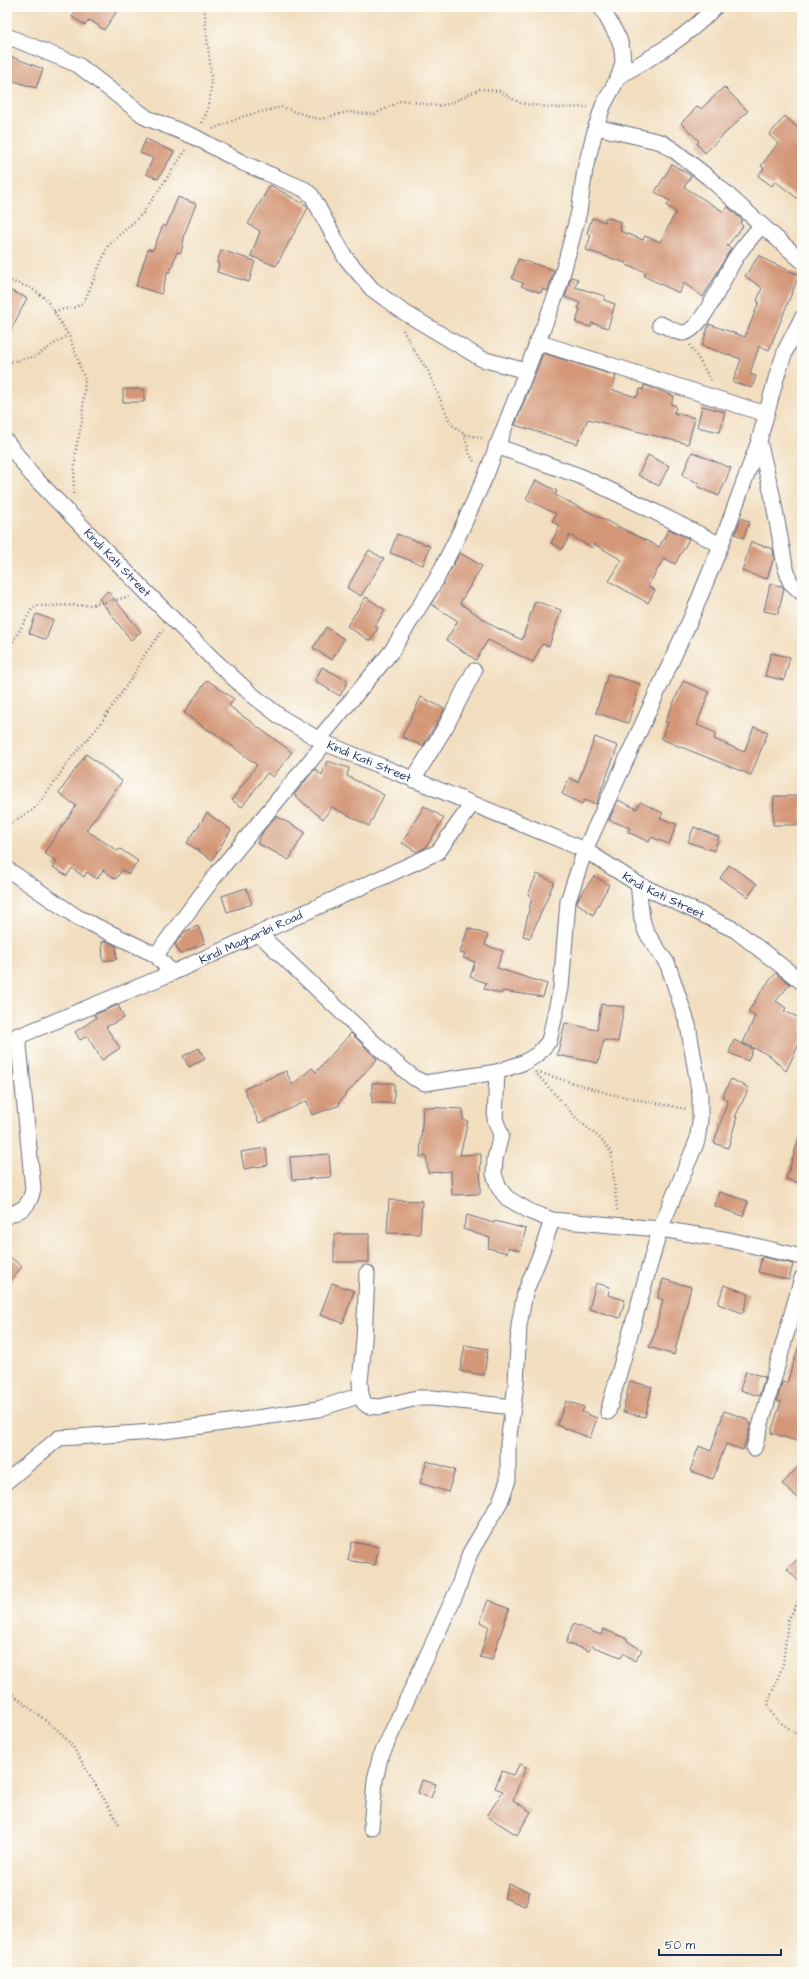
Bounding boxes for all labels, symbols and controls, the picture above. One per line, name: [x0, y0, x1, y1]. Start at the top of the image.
street label: Kindi Kati Street: [80, 525, 155, 601]
street label: Kindi Kati Street: [324, 737, 414, 787]
street label: Kindi Kati Street: [619, 868, 707, 923]
street label: Kindi Magharibi Road: [197, 907, 305, 968]
scale bar: [659, 1931, 781, 1957]
text: 50 m: [665, 1937, 696, 1954]

